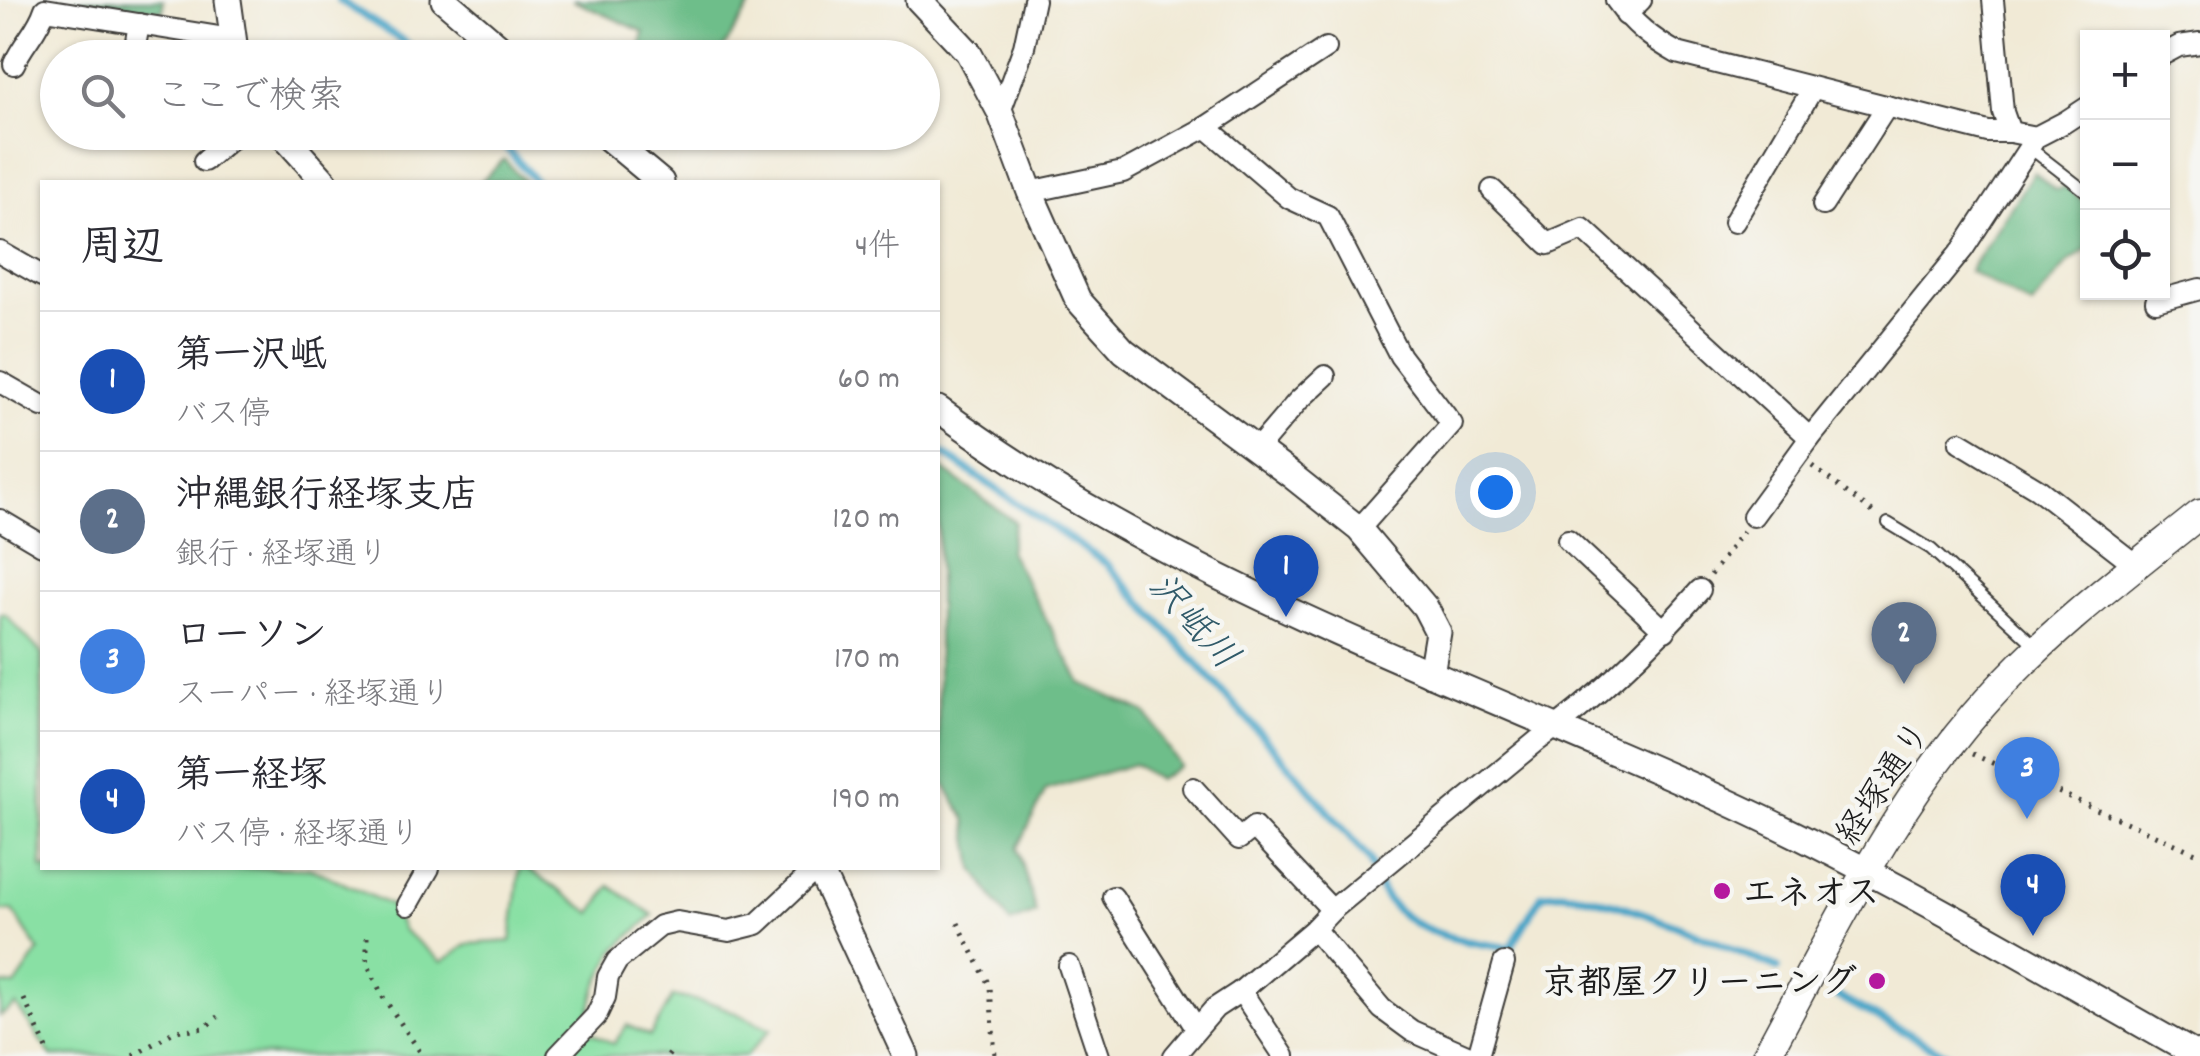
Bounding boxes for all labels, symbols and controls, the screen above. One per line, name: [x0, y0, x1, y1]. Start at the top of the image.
map controls: [2080, 30, 2170, 300]
button: +: [2080, 30, 2170, 120]
search box: [40, 40, 940, 150]
icon: search: [75, 68, 130, 123]
text: ここで検索: [155, 72, 345, 127]
button: −: [2080, 120, 2170, 210]
button: locate: [2080, 210, 2170, 300]
text: 周辺: [80, 221, 164, 281]
text: 4件: [855, 226, 900, 272]
text: 第一沢岻: [175, 331, 327, 386]
text: 1: [109, 358, 116, 404]
text: 60 m: [838, 358, 900, 404]
text: バス停: [175, 394, 271, 440]
your location: [1470, 467, 1521, 518]
text: 沖縄銀行経塚支店: [175, 471, 479, 526]
text: 2: [106, 498, 119, 544]
text: 120 m: [832, 498, 900, 544]
text: 銀行 · 経塚通り: [175, 534, 389, 580]
pin: 1: [1254, 534, 1318, 617]
water label: 沢岻川: [1132, 563, 1249, 684]
pin: 2: [1872, 602, 1936, 684]
text: ローソン: [175, 611, 327, 666]
text: 3: [105, 638, 120, 684]
text: 170 m: [834, 638, 900, 684]
text: スーパー · 経塚通り: [175, 674, 452, 720]
street label: 経塚通り: [1826, 713, 1946, 857]
pin: 3: [1994, 736, 2060, 819]
text: 第一経塚: [175, 751, 327, 806]
text: 4: [106, 778, 119, 824]
text: 190 m: [832, 778, 900, 824]
text: バス停 · 経塚通り: [175, 814, 421, 860]
pin: 4: [2000, 854, 2066, 936]
place label: エネオス: [1742, 871, 1880, 921]
marker: エネオス: [1711, 880, 1733, 902]
place label: 京都屋クリーニング: [1542, 961, 1857, 1011]
marker: 京都屋クリーニング: [1866, 970, 1888, 992]

